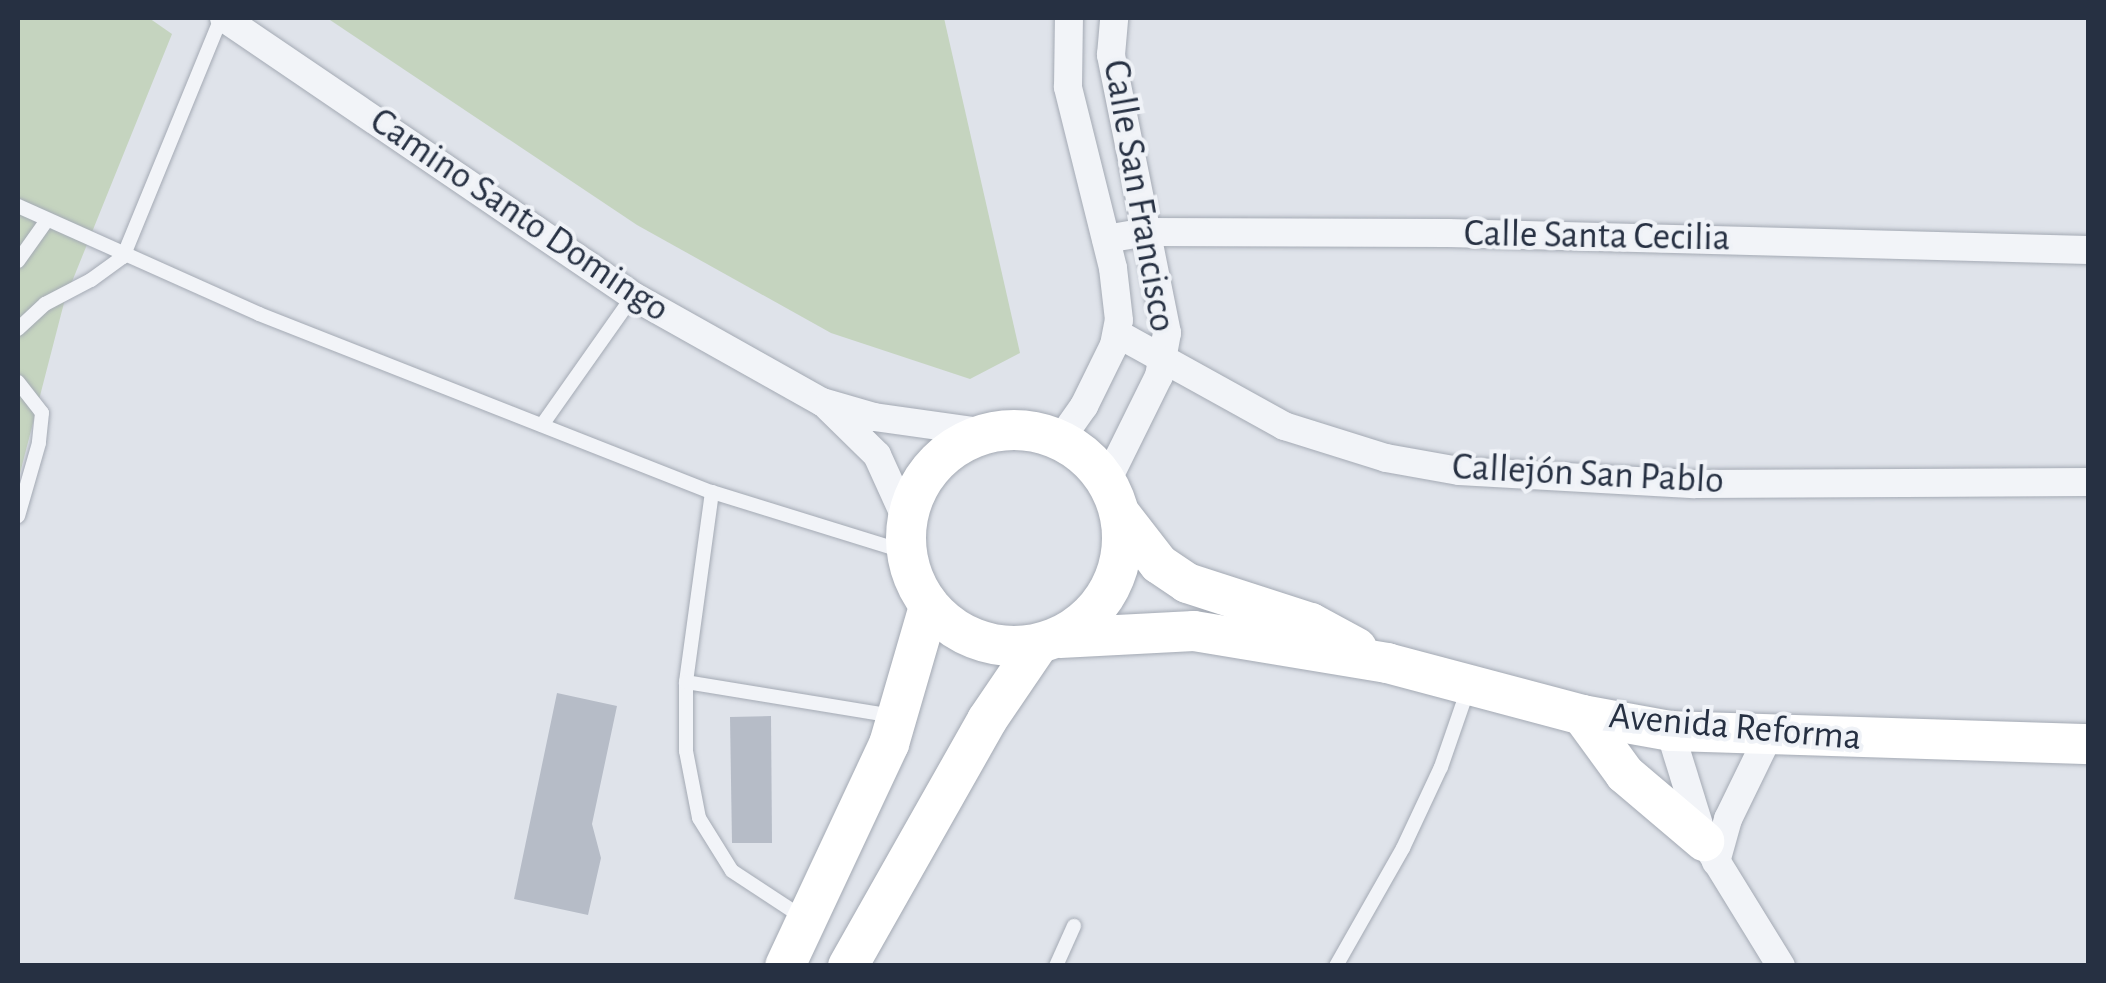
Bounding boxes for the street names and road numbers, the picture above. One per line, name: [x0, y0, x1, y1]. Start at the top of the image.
street label: Calle San Francisco: [1092, 57, 1184, 335]
street label: Camino Santo Domingo: [361, 99, 677, 333]
street label: Calle Santa Cecilia: [1463, 212, 1731, 262]
street label: Callejón San Pablo: [1451, 445, 1725, 505]
street label: Avenida Reforma: [1607, 694, 1863, 762]

